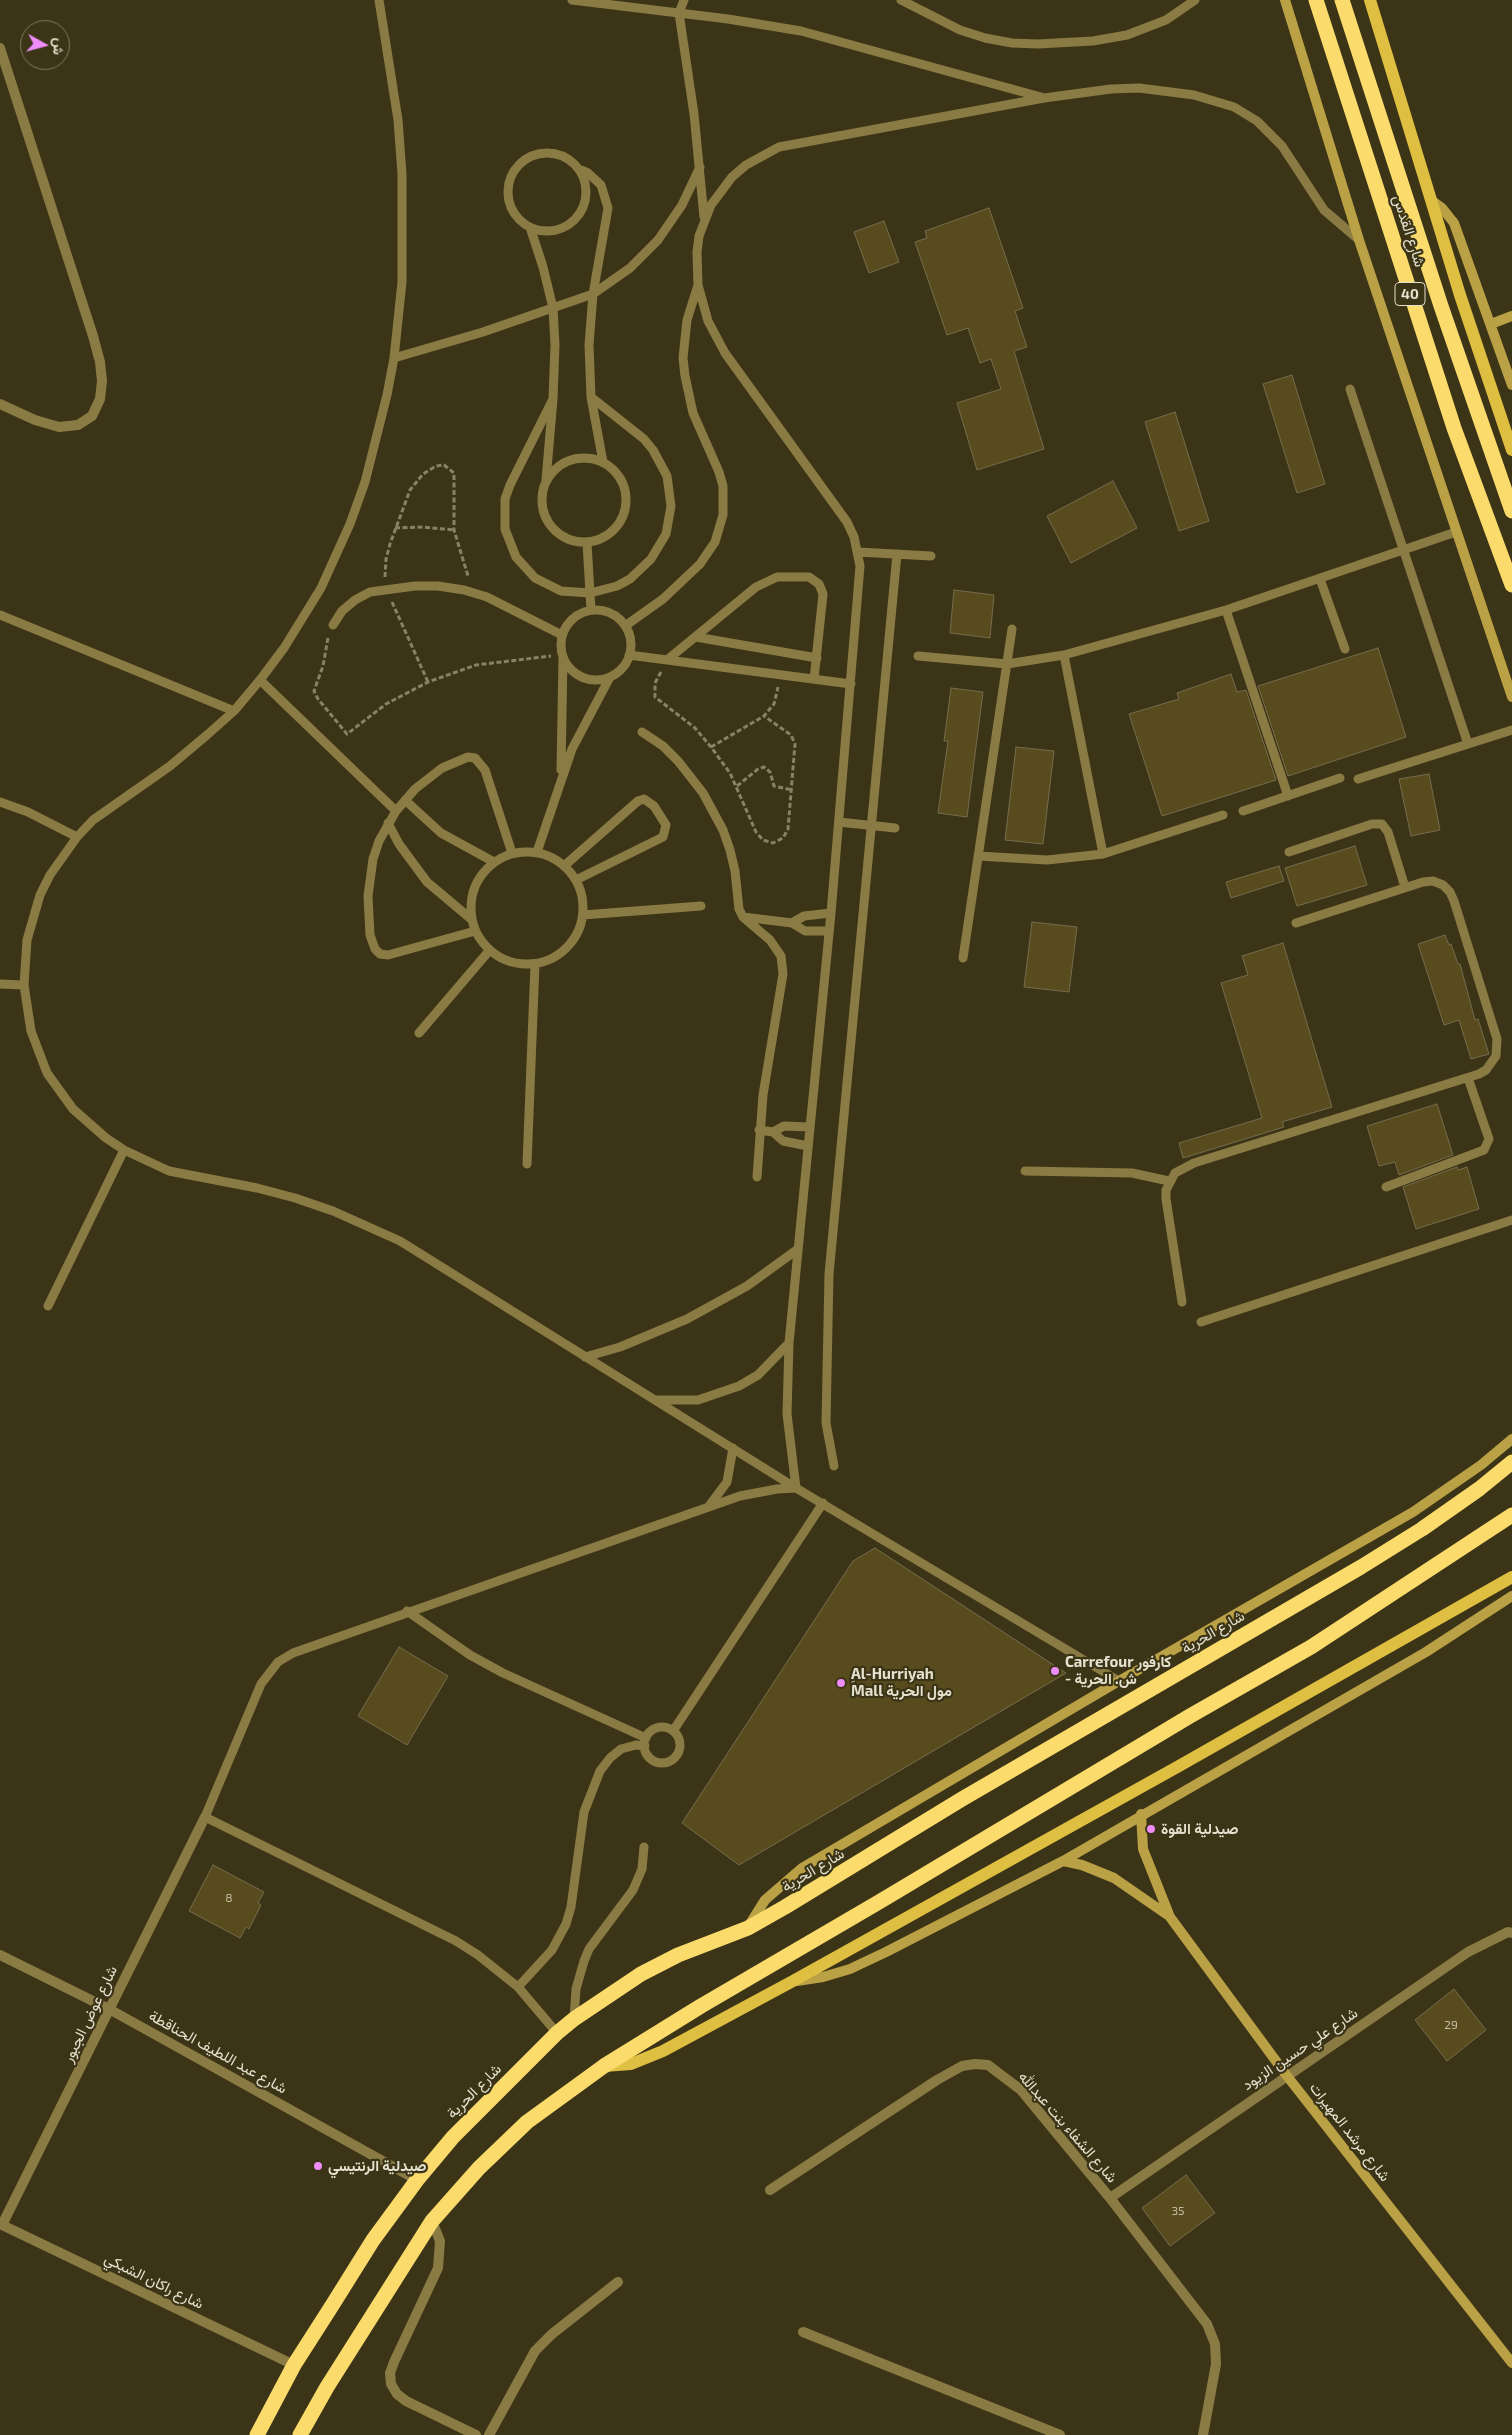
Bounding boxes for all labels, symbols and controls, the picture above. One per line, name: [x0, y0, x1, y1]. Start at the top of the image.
north arrow: [20, 20, 70, 70]
text: ش: [50, 37, 69, 56]
street label: شارع القدس: [1389, 193, 1429, 269]
road number: 40: [1395, 282, 1425, 306]
street label: شارع الحرية: [1178, 1607, 1248, 1657]
place label: Carrefour كارفور - ش. الحرية: [1065, 1653, 1171, 1688]
place label: ِAl-Hurriyah Mall مول الحرية: [851, 1665, 952, 1700]
marker: Carrefour كارفور - ش. الحرية: [1049, 1665, 1061, 1677]
marker: ِAl-Hurriyah Mall مول الحرية: [835, 1677, 847, 1689]
place label: صيدلية القوة: [1161, 1820, 1238, 1838]
marker: صيدلية القوة: [1145, 1823, 1157, 1835]
street label: شارع الحرية: [778, 1844, 848, 1896]
house number: 8: [225, 1891, 233, 1905]
street label: شارع عوض الجبور: [59, 1963, 121, 2065]
street label: شارع علي حسين الزيود: [1239, 2004, 1361, 2094]
street label: شارع عبد اللطيف الحناقطة: [146, 2007, 290, 2097]
house number: 29: [1444, 2018, 1458, 2032]
street label: شارع الحرية: [443, 2060, 505, 2122]
street label: شارع الشفاء بنت عبدالله: [1015, 2068, 1121, 2186]
street label: شارع مرشد المهيرات: [1306, 2079, 1394, 2185]
place label: صيدلية الرنتيسي: [328, 2157, 427, 2175]
marker: صيدلية الرنتيسي: [312, 2160, 324, 2172]
house number: 35: [1171, 2204, 1185, 2218]
street label: شارع راكان الشبكي: [101, 2249, 207, 2313]

